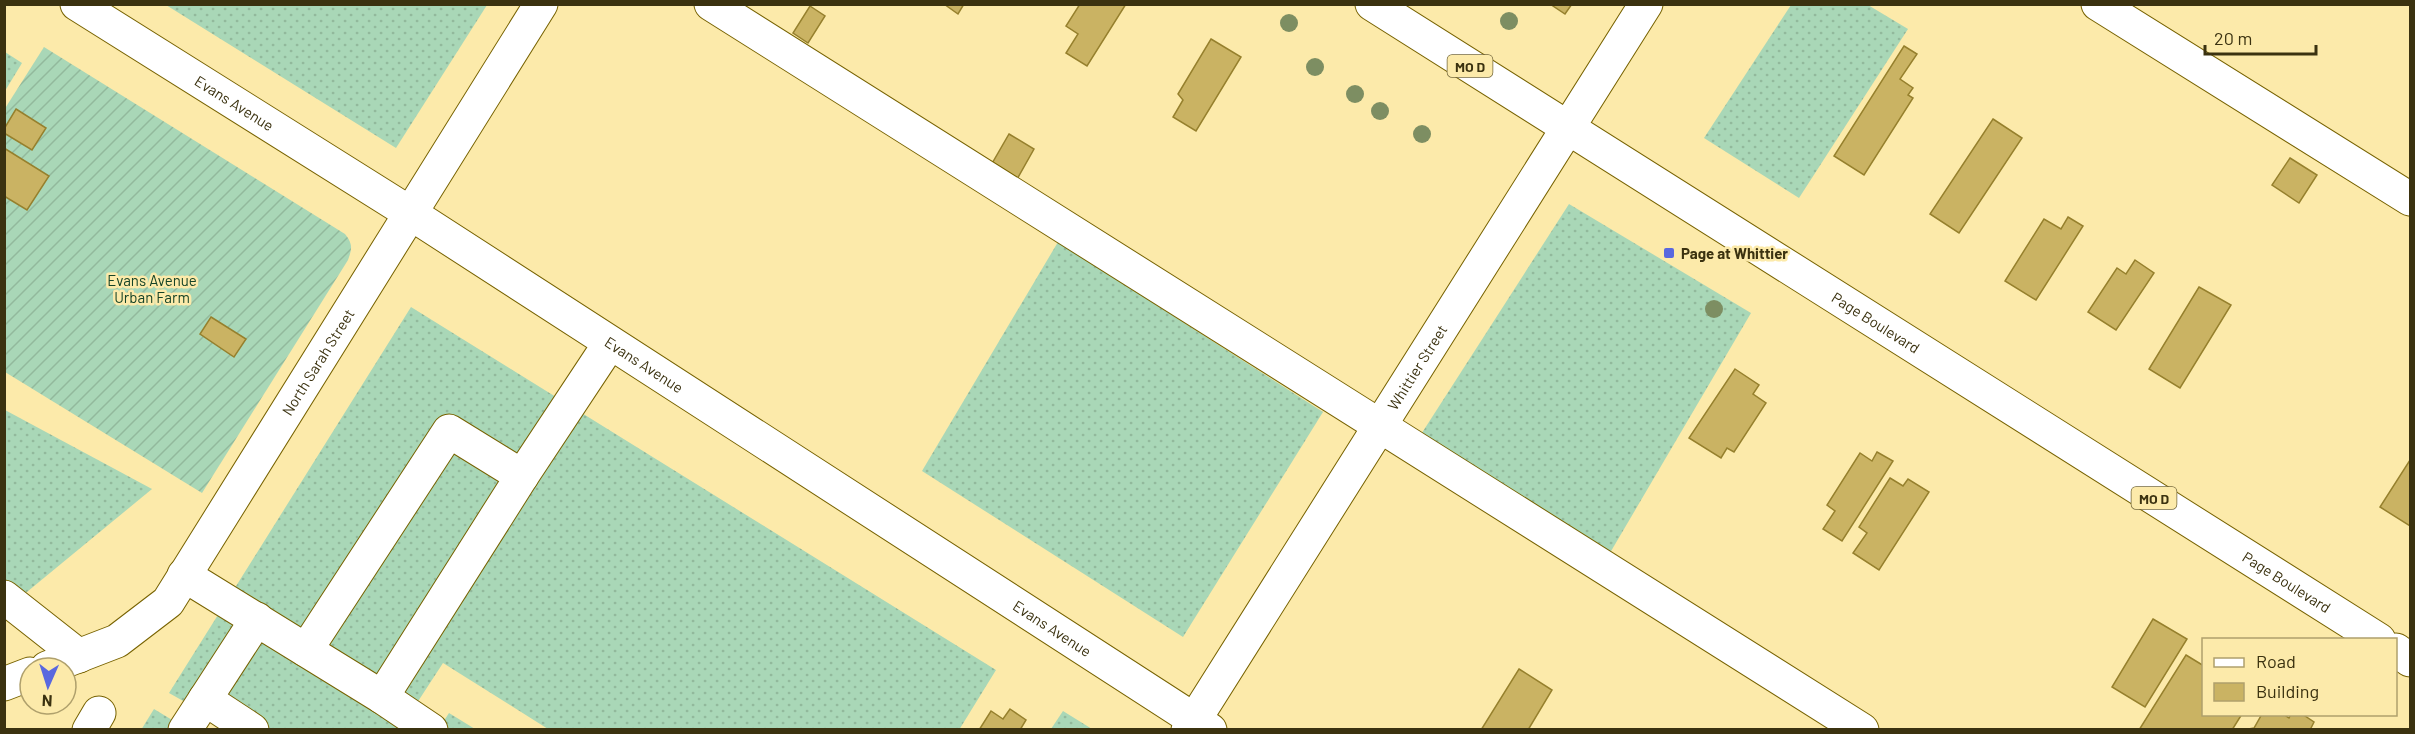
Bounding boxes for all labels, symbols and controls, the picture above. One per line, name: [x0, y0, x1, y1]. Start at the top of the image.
scale bar: [2205, 18, 2316, 56]
text: 20 m: [2214, 27, 2252, 49]
road number: MO D: [1448, 55, 1492, 77]
street label: Evans Avenue: [192, 71, 277, 134]
place label: Page at Whittier: [1681, 244, 1788, 262]
marker: Page at Whittier: [1662, 246, 1676, 260]
park label: Evans Avenue Urban Farm: [107, 271, 197, 306]
street label: Page Boulevard: [1829, 288, 1923, 357]
street label: North Sarah Street: [278, 305, 358, 419]
street label: Whittier Street: [1383, 321, 1450, 413]
street label: Evans Avenue: [602, 332, 687, 396]
road number: MO D: [2132, 487, 2176, 509]
street label: Page Boulevard: [2239, 547, 2334, 616]
street label: Evans Avenue: [1010, 596, 1095, 660]
legend: [2202, 638, 2397, 716]
text: Road: [2256, 650, 2296, 672]
north arrow: [18, 656, 78, 716]
text: Building: [2256, 680, 2319, 702]
text: N: [41, 692, 53, 711]

